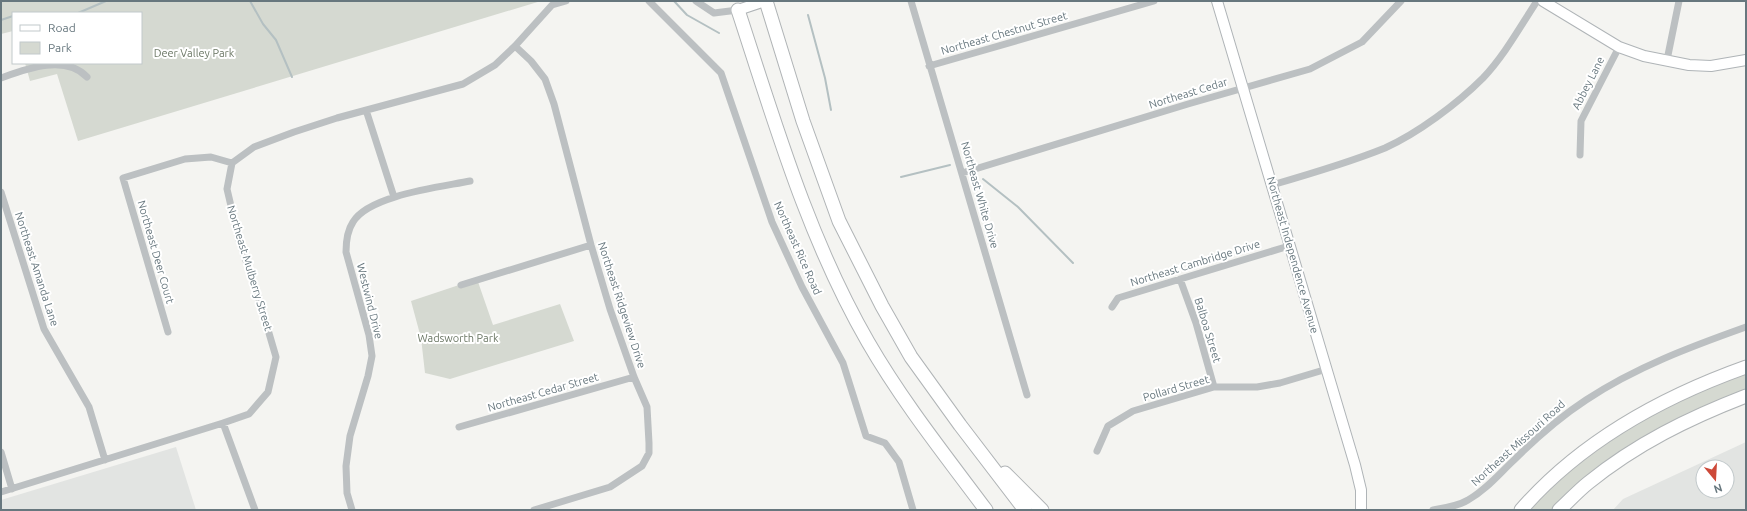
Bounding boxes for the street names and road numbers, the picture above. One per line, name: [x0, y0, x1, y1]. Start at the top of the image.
street label: Northeast Chestnut Street: [940, 9, 1069, 57]
street label: Abbey Lane: [1570, 55, 1606, 111]
street label: Northeast Cedar: [1147, 75, 1230, 111]
street label: Northeast White Drive: [959, 140, 1001, 250]
street label: Northeast Independence Avenue: [1265, 175, 1321, 335]
street label: Northeast Deer Court: [135, 199, 177, 306]
street label: Northeast Rice Road: [772, 199, 824, 297]
street label: Northeast Mulberry Street: [225, 204, 275, 333]
street label: Northeast Amanda Lane: [13, 210, 61, 328]
street label: Northeast Cambridge Drive: [1129, 238, 1261, 288]
street label: Northeast Ridgeview Drive: [596, 240, 648, 370]
street label: Westwind Drive: [355, 262, 385, 340]
street label: Balboa Street: [1192, 296, 1224, 365]
street label: Northeast Cedar Street: [486, 370, 600, 414]
street label: Pollard Street: [1142, 373, 1211, 403]
street label: Northeast Missouri Road: [1469, 398, 1567, 488]

